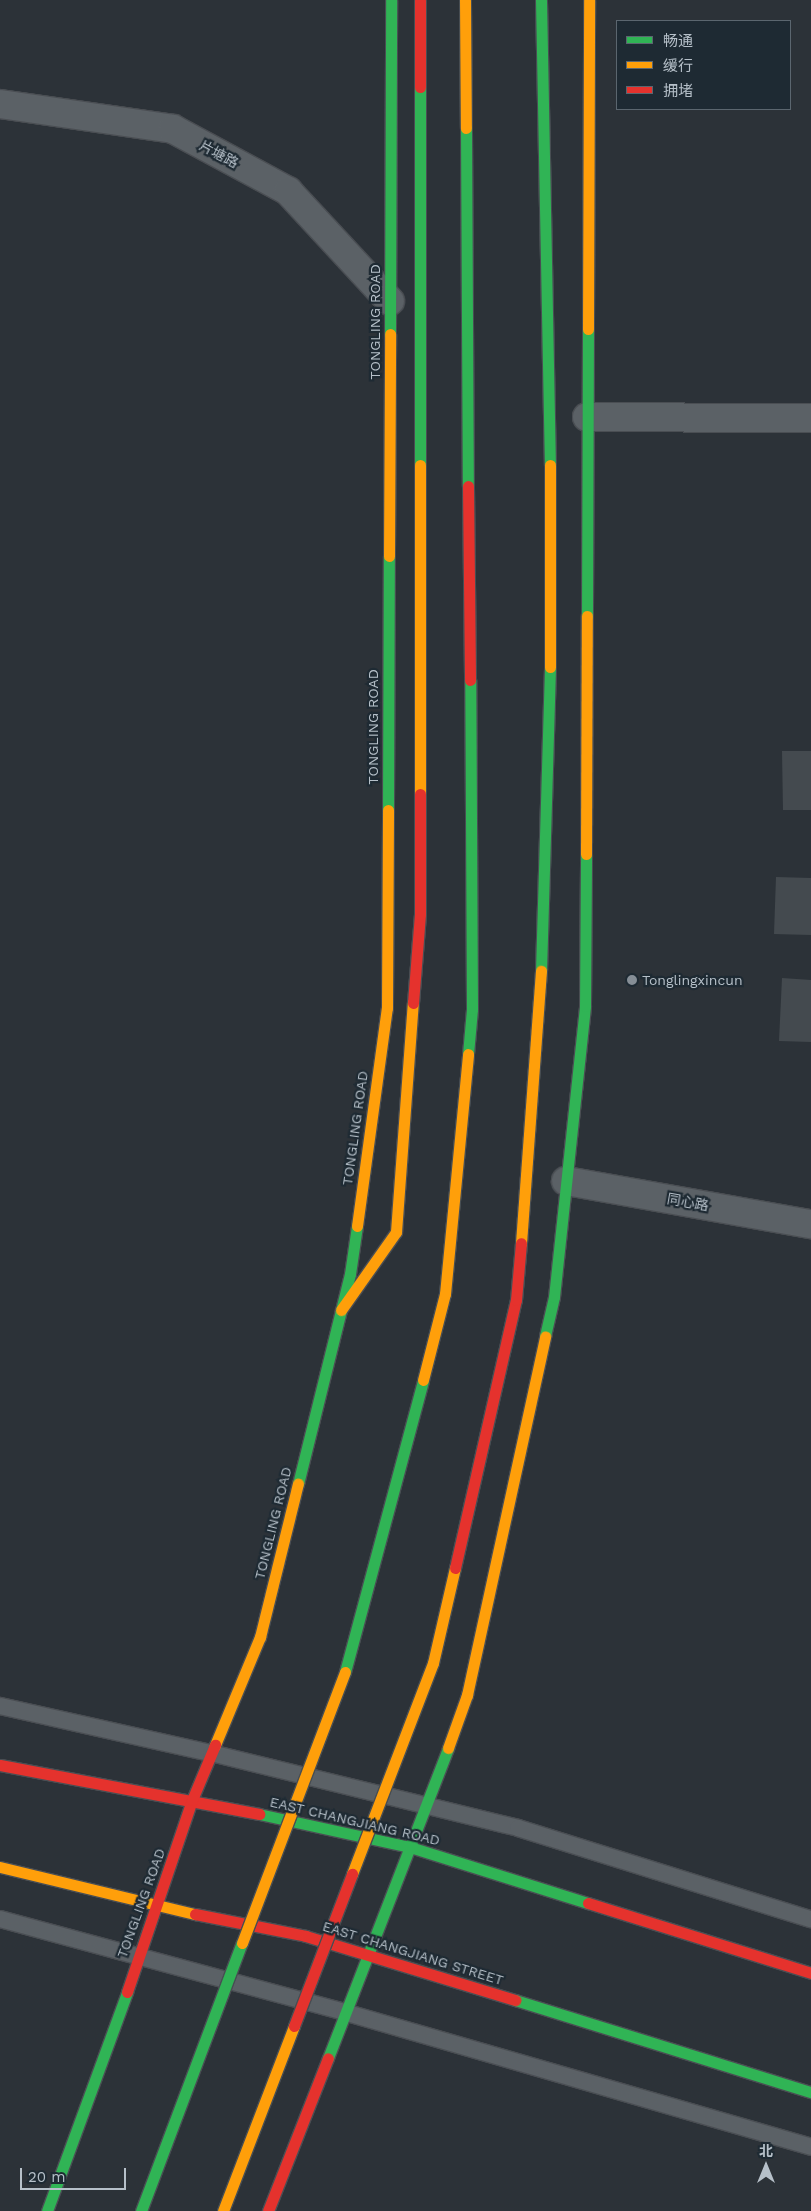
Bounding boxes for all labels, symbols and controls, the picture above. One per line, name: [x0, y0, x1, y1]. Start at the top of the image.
legend: [616, 20, 791, 110]
text: 畅通: [663, 32, 693, 50]
text: 缓行: [663, 57, 693, 75]
text: 拥堵: [663, 82, 693, 100]
street label: 片塘路: [197, 137, 241, 171]
street label: TONGLING ROAD: [367, 264, 383, 380]
street label: TONGLING ROAD: [365, 669, 381, 785]
place label: Tonglingxincun: [642, 972, 743, 988]
marker: Tonglingxincun: [626, 974, 638, 986]
street label: TONGLING ROAD: [339, 1070, 371, 1186]
street label: 同心路: [666, 1190, 710, 1214]
street label: TONGLING ROAD: [251, 1465, 295, 1581]
street label: EAST CHANGJIANG ROAD: [268, 1793, 442, 1849]
street label: TONGLING ROAD: [113, 1846, 169, 1960]
street label: EAST CHANGJIANG STREET: [320, 1917, 506, 1989]
north arrow: [741, 2141, 791, 2191]
text: 北: [759, 2143, 773, 2159]
scale bar: [22, 2158, 129, 2190]
text: 20 m: [28, 2168, 66, 2186]

